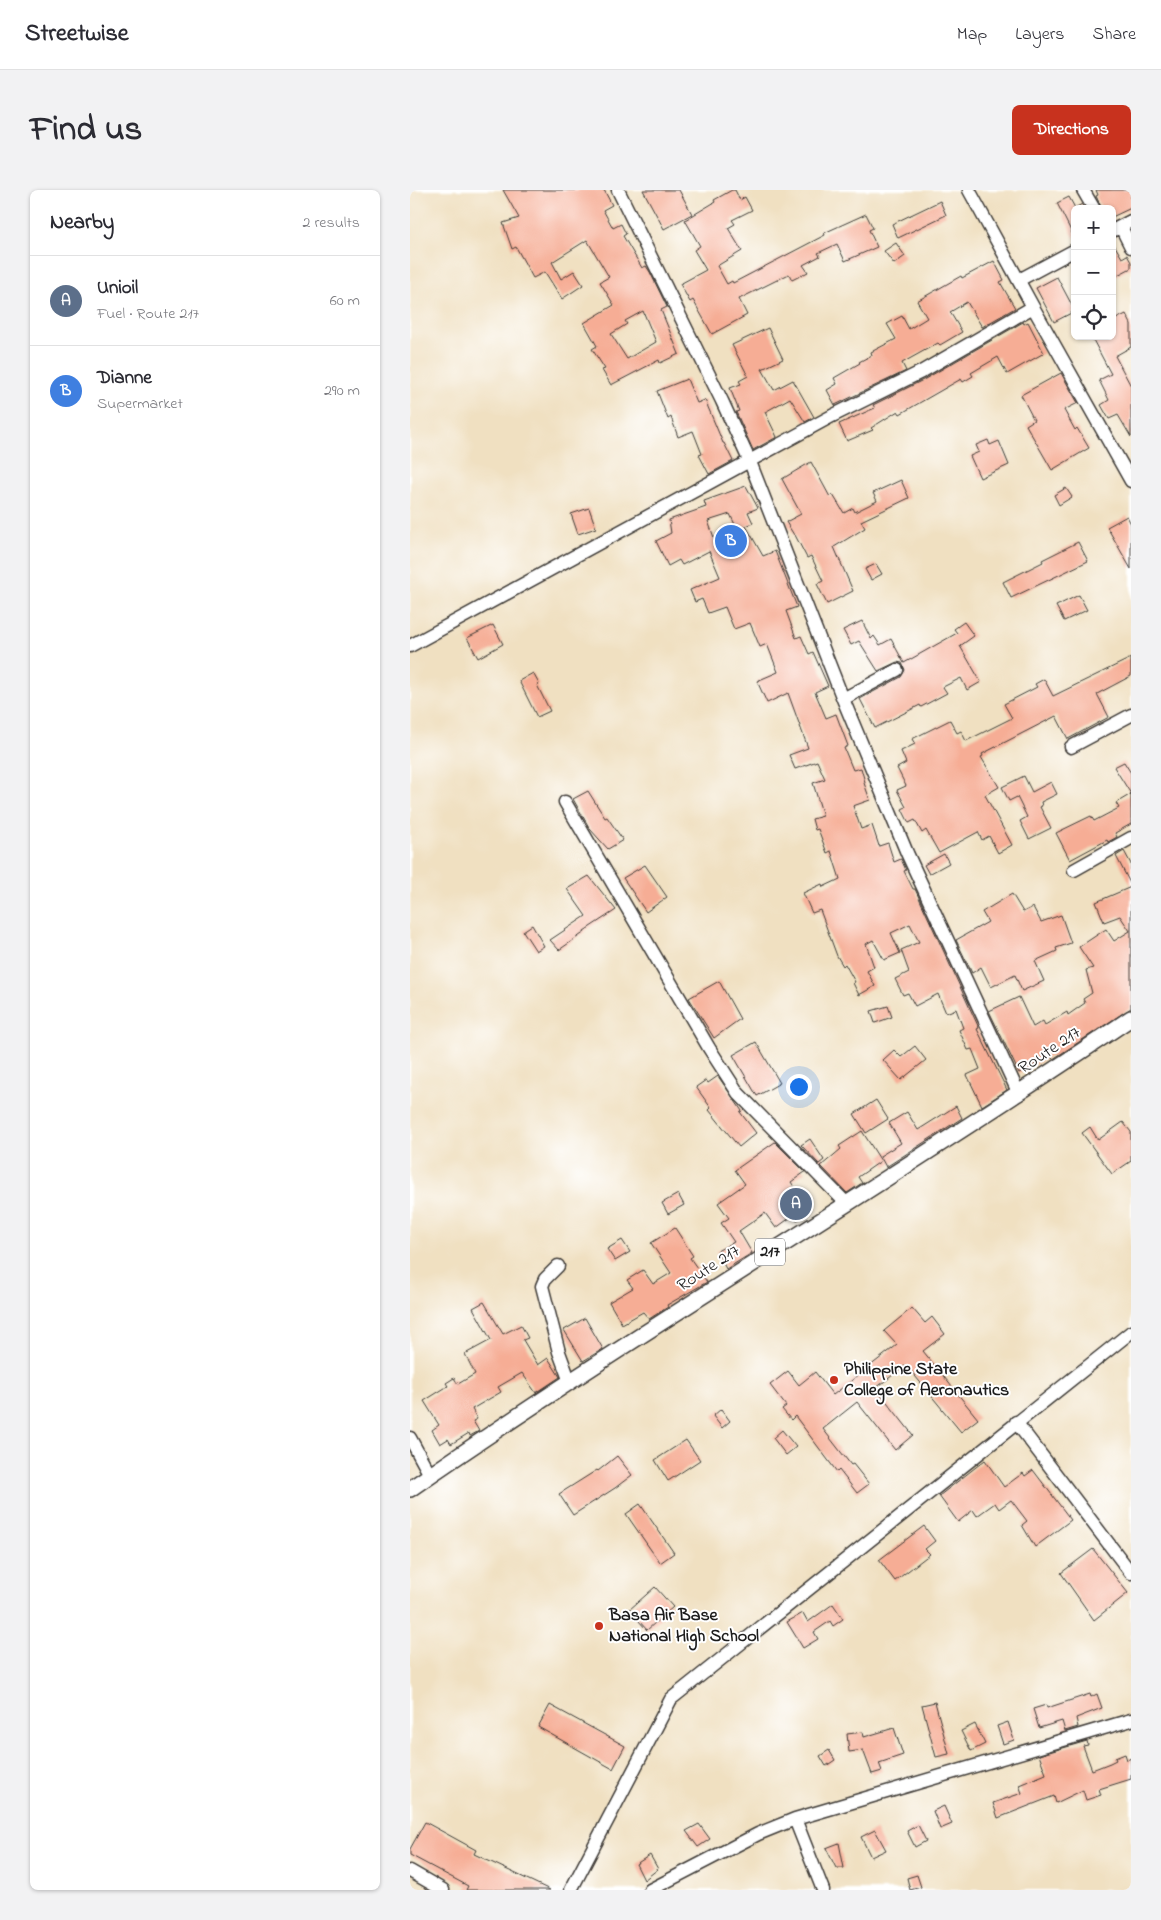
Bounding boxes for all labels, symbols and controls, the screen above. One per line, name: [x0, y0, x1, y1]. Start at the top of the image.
text: Streetwise: [25, 17, 129, 52]
text: Map: [957, 22, 987, 48]
text: Layers: [1015, 22, 1065, 48]
text: Share: [1093, 22, 1136, 48]
text: Find us: [30, 105, 142, 156]
button: Directions: [1012, 105, 1131, 155]
map controls: [1071, 205, 1116, 340]
button: +: [1071, 205, 1116, 250]
text: Nearby: [50, 208, 114, 238]
text: 2 results: [302, 211, 360, 235]
button: −: [1071, 250, 1116, 295]
text: Unioil: [97, 275, 138, 302]
text: A: [61, 289, 71, 313]
text: 60 m: [330, 289, 360, 313]
button: locate: [1071, 295, 1116, 340]
text: Fuel · Route 217: [97, 302, 199, 326]
text: Dianne: [97, 365, 152, 392]
text: B: [61, 379, 71, 403]
text: 290 m: [324, 379, 360, 403]
text: Supermarket: [97, 392, 183, 416]
pin: B: [715, 522, 747, 560]
street label: Route 217: [1014, 1020, 1087, 1081]
your location: [786, 1074, 812, 1100]
pin: A: [780, 1185, 812, 1223]
road number: 217: [755, 1238, 785, 1266]
street label: Route 217: [672, 1239, 746, 1299]
place label: Philippine State College of Aeronautics: [844, 1357, 1009, 1405]
marker: Philippine State College of Aeronautics: [828, 1374, 840, 1386]
place label: Basa Air Base National High School: [608, 1603, 759, 1651]
marker: Basa Air Base National High School: [593, 1620, 605, 1632]

